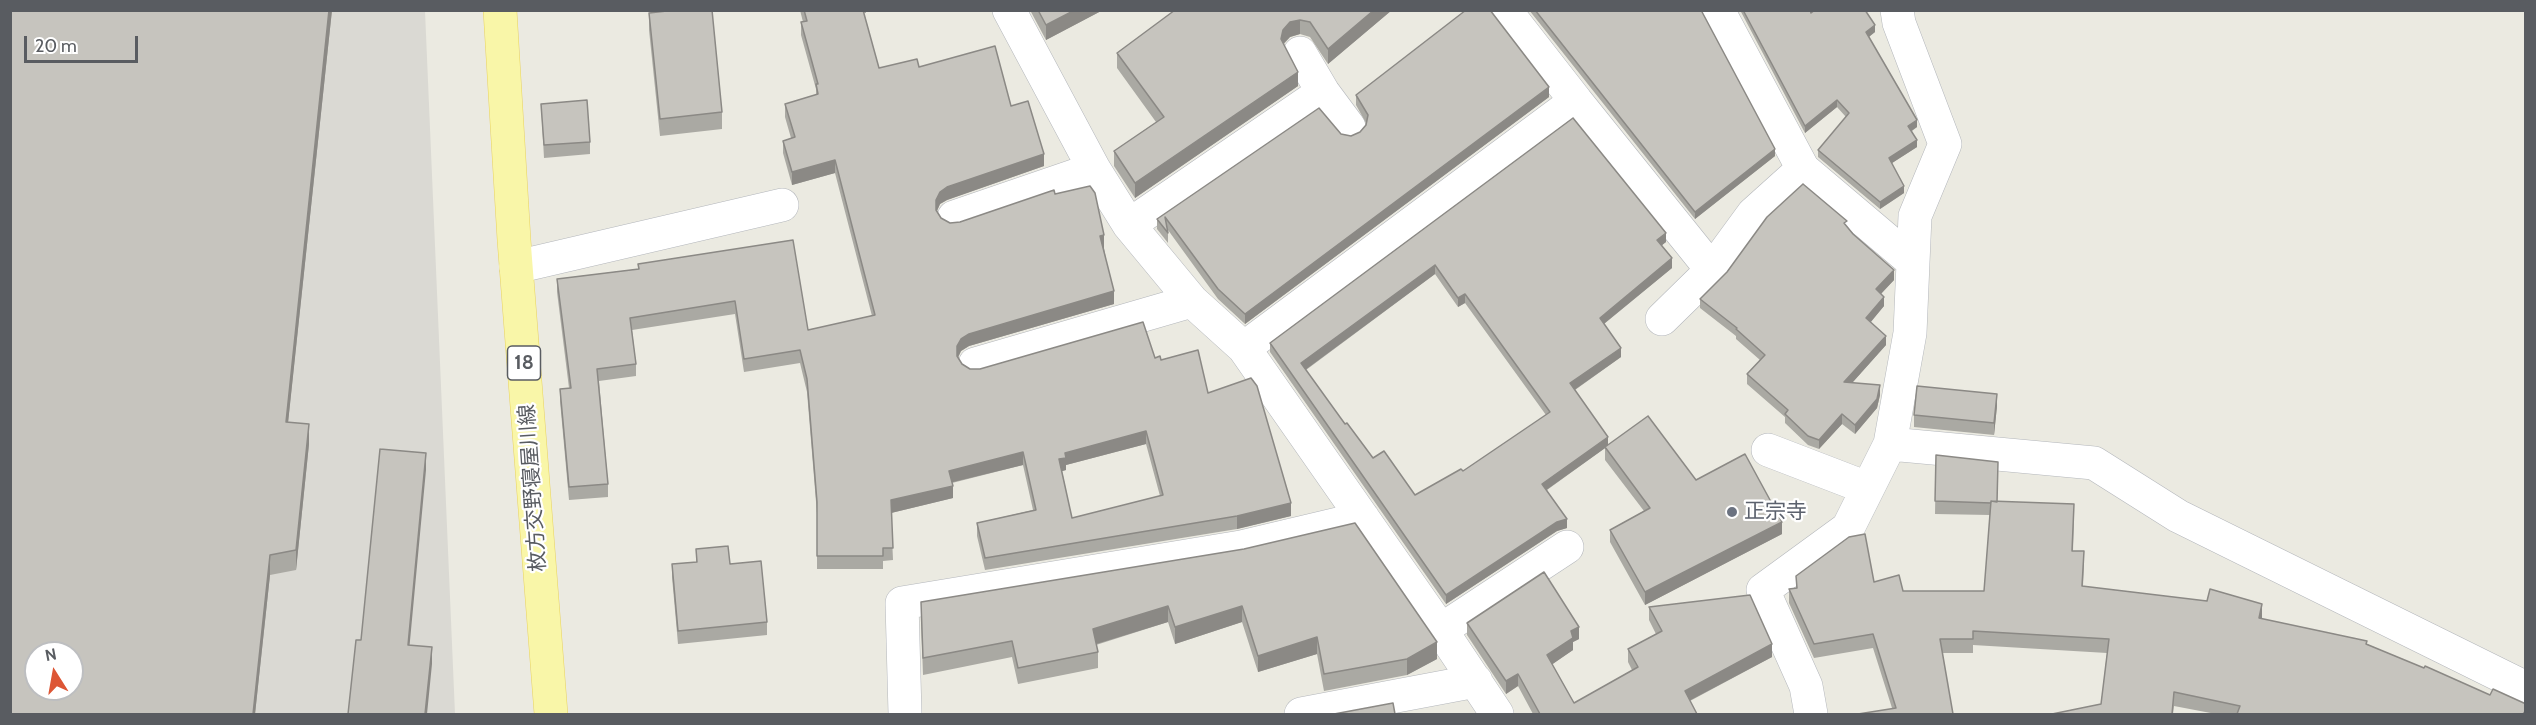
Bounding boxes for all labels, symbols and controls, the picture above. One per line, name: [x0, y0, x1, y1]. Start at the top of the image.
scale bar: [27, 24, 141, 62]
text: 20 m: [35, 35, 77, 57]
road number: 18: [508, 346, 540, 380]
street label: 枚方交野寝屋川線: [515, 403, 551, 573]
place label: 正宗寺: [1744, 499, 1807, 525]
marker: 正宗寺: [1725, 505, 1739, 519]
north arrow: [24, 641, 84, 701]
text: N: [43, 644, 58, 665]

